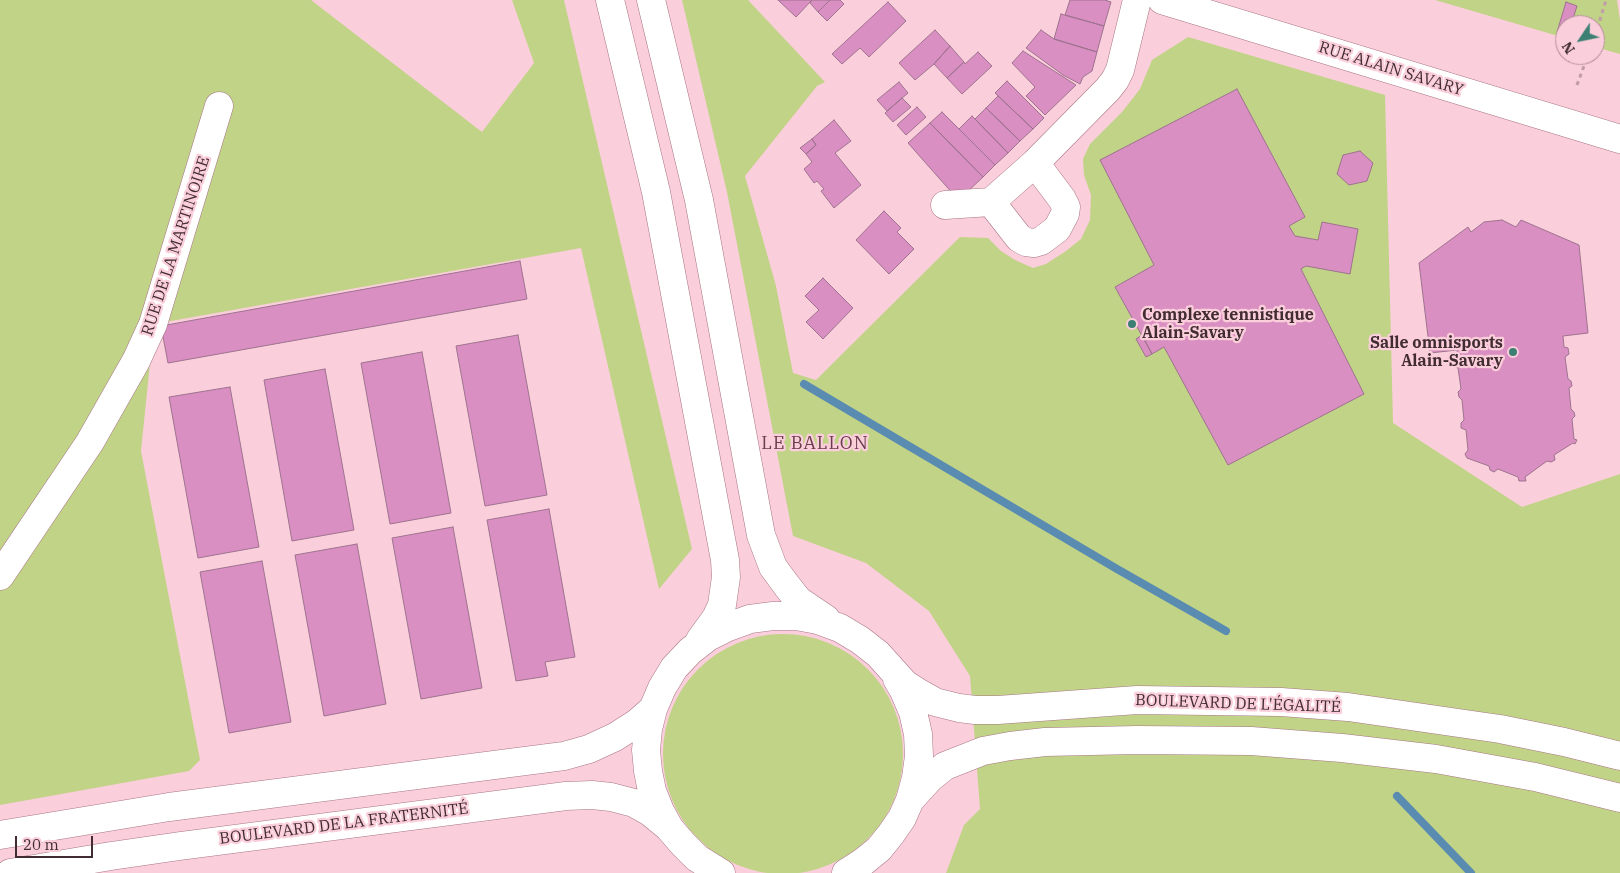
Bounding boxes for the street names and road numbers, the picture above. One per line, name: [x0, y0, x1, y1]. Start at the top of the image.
street label: RUE ALAIN SAVARY: [1316, 38, 1466, 100]
street label: RUE DE LA MARTINOIRE: [138, 154, 214, 338]
street label: BOULEVARD DE L'ÉGALITÉ: [1135, 691, 1341, 717]
street label: BOULEVARD DE LA FRATERNITÉ: [218, 799, 470, 849]

